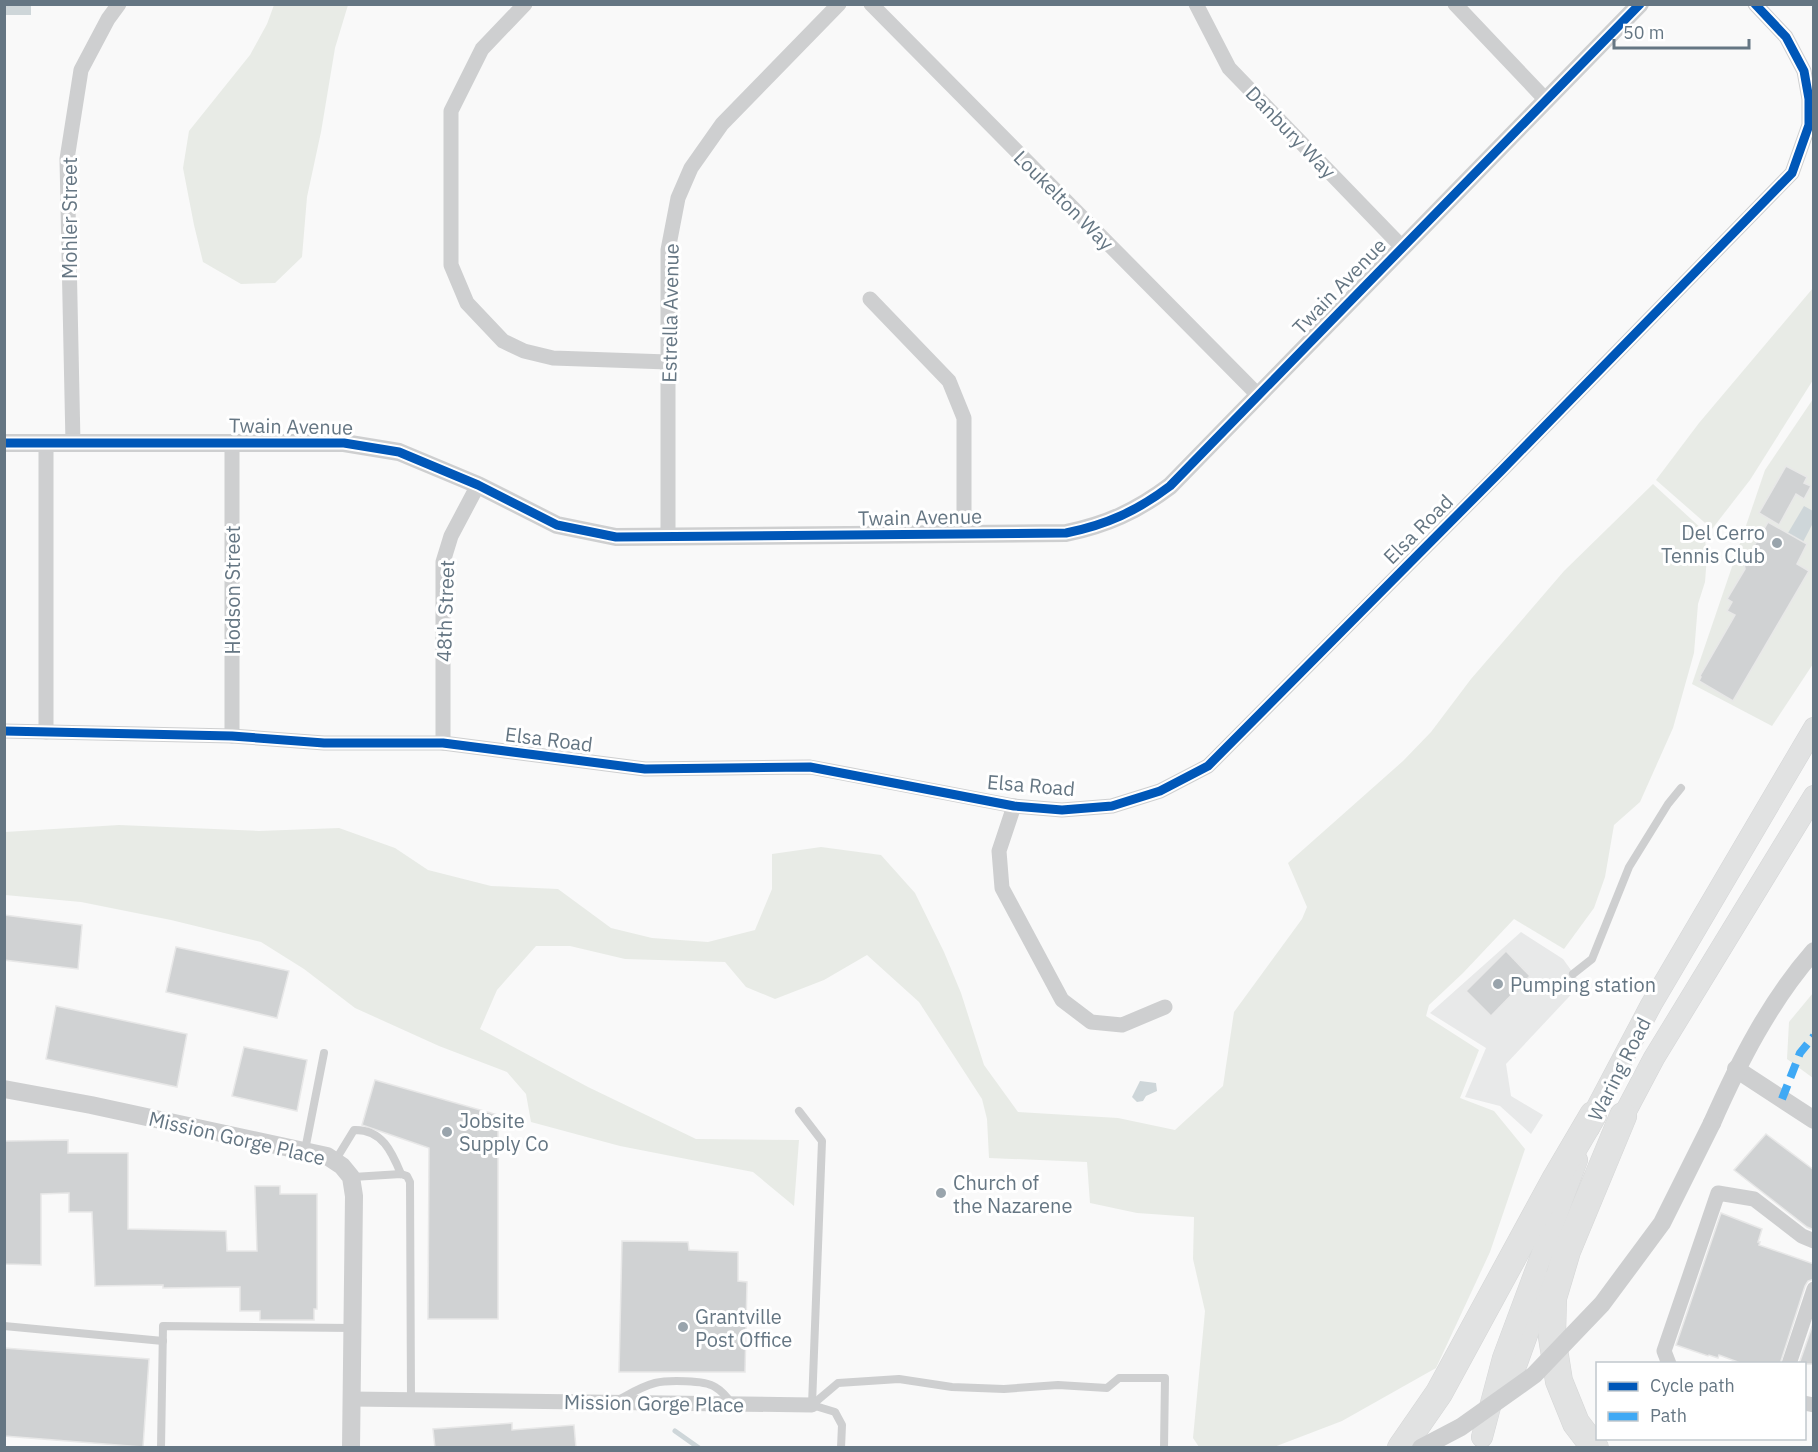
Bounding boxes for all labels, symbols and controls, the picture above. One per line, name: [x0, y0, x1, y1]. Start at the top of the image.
scale bar: [1614, 12, 1749, 50]
text: 50 m: [1623, 21, 1665, 44]
street label: Danbury Way: [1240, 80, 1342, 184]
street label: Loukelton Way: [1008, 144, 1120, 256]
street label: Mohler Street: [56, 157, 83, 279]
street label: Twain Avenue: [1286, 232, 1392, 340]
street label: Estrella Avenue: [655, 243, 685, 383]
street label: Twain Avenue: [229, 411, 353, 441]
street label: Elsa Road: [1377, 488, 1459, 570]
street label: Twain Avenue: [858, 502, 982, 532]
place label: Del Cerro Tennis Club: [1661, 519, 1765, 569]
street label: Hodson Street: [219, 526, 246, 654]
marker: Del Cerro Tennis Club: [1770, 536, 1784, 550]
street label: 48th Street: [430, 560, 460, 662]
street label: Elsa Road: [504, 720, 594, 758]
street label: Elsa Road: [986, 768, 1076, 802]
place label: Pumping station: [1510, 971, 1656, 998]
marker: Pumping station: [1491, 977, 1505, 991]
street label: Waring Road: [1581, 1012, 1657, 1126]
street label: Mission Gorge Place: [146, 1105, 328, 1171]
place label: Jobsite Supply Co: [459, 1107, 549, 1157]
marker: Jobsite Supply Co: [440, 1125, 454, 1139]
place label: Church of the Nazarene: [953, 1169, 1072, 1219]
marker: Church of the Nazarene: [934, 1186, 948, 1200]
place label: Grantville Post Office: [695, 1303, 792, 1353]
marker: Grantville Post Office: [676, 1320, 690, 1334]
legend: [1596, 1362, 1806, 1440]
text: Cycle path: [1650, 1374, 1735, 1397]
street label: Mission Gorge Place: [564, 1388, 744, 1418]
text: Path: [1650, 1404, 1687, 1427]

